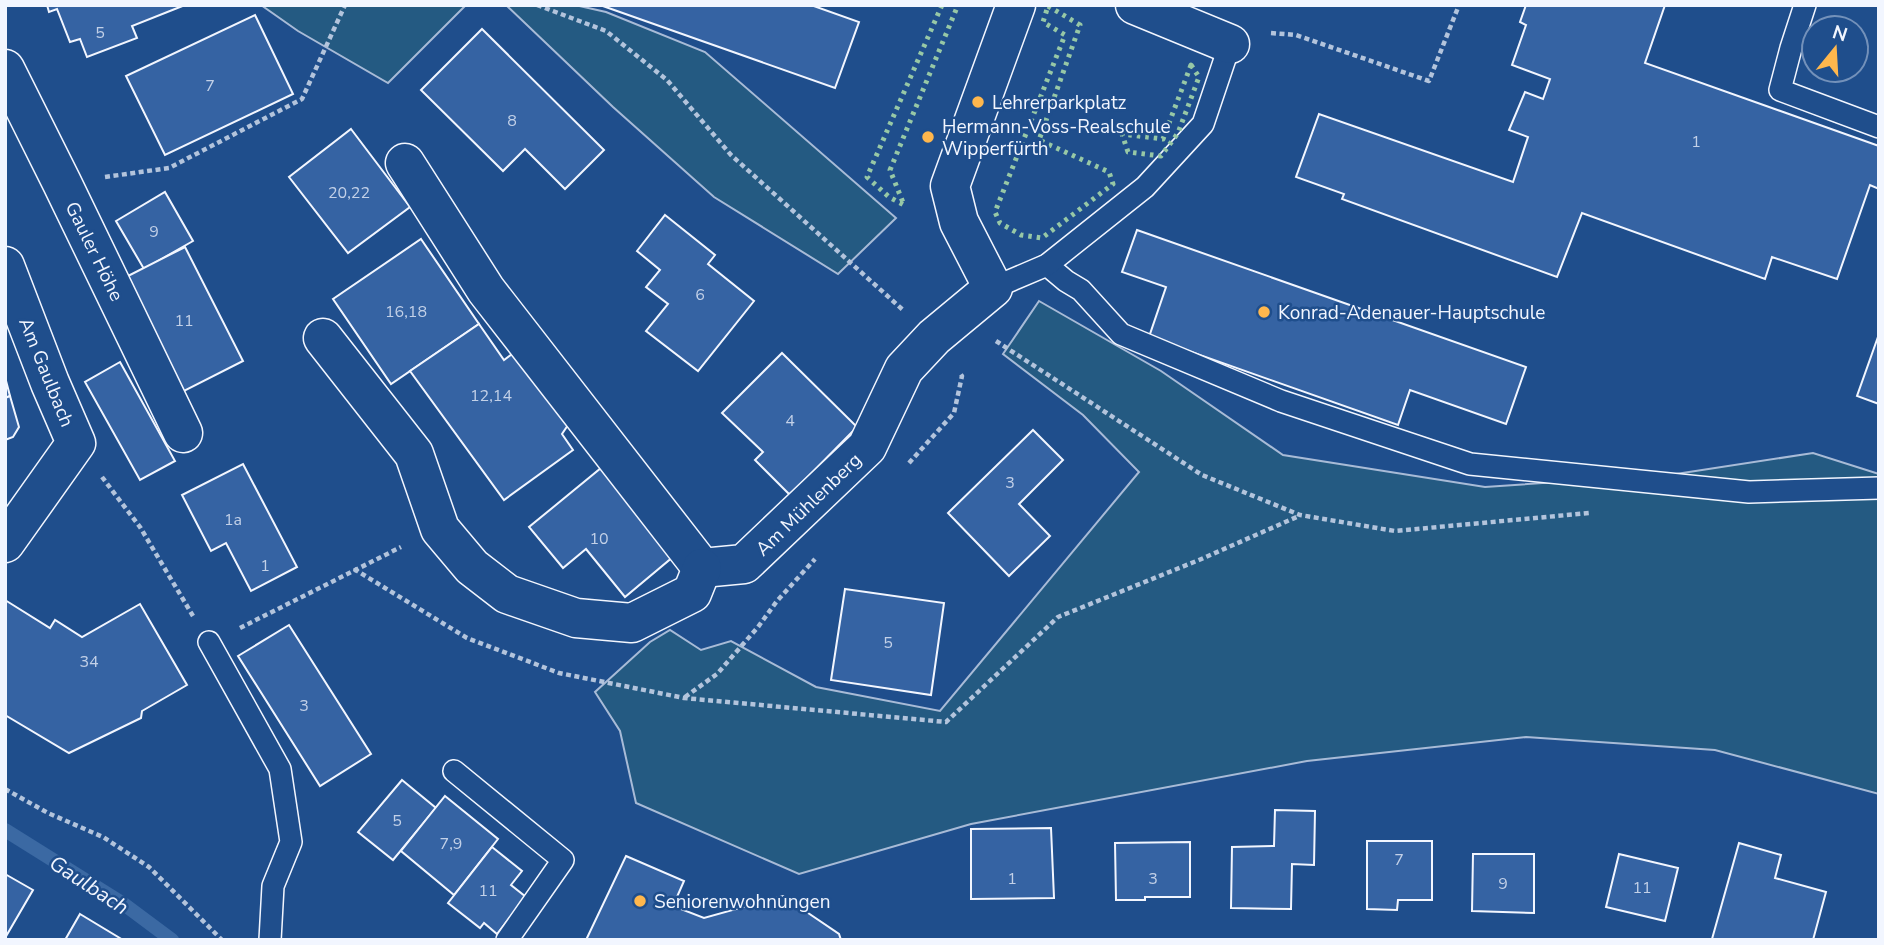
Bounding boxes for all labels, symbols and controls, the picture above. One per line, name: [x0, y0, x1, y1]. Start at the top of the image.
north arrow: [1800, 14, 1870, 84]
text: N: [1829, 19, 1851, 48]
house number: 5: [95, 22, 105, 44]
house number: 7: [205, 75, 215, 97]
place label: Lehrerparkplatz: [992, 90, 1127, 116]
marker: Lehrerparkplatz: [970, 94, 986, 110]
house number: 8: [507, 110, 517, 132]
place label: Hermann-Voss-Realschule Wipperfürth: [942, 114, 1171, 162]
marker: Hermann-Voss-Realschule Wipperfürth: [920, 129, 936, 145]
house number: 1: [1691, 131, 1701, 153]
house number: 20,22: [328, 182, 370, 204]
street label: Gauler Höhe: [59, 197, 129, 306]
house number: 9: [149, 221, 159, 243]
house number: 6: [695, 284, 705, 306]
place label: Konrad-Adenauer-Hauptschule: [1278, 300, 1545, 326]
house number: 16,18: [385, 301, 427, 323]
marker: Konrad-Adenauer-Hauptschule: [1256, 304, 1272, 320]
house number: 11: [174, 310, 194, 332]
street label: Am Gaulbach: [12, 314, 80, 431]
house number: 12,14: [470, 385, 512, 407]
house number: 4: [785, 410, 795, 432]
street label: Am Mühlenberg: [750, 447, 867, 562]
house number: 3: [1005, 472, 1015, 494]
house number: 1a: [224, 509, 242, 531]
house number: 10: [589, 528, 609, 550]
house number: 1: [260, 555, 270, 577]
house number: 5: [883, 632, 893, 654]
house number: 34: [79, 651, 99, 673]
house number: 3: [299, 695, 309, 717]
house number: 5: [392, 810, 402, 832]
house number: 7,9: [440, 833, 462, 855]
water label: Gaulbach: [44, 849, 134, 921]
house number: 7: [1394, 849, 1404, 871]
house number: 1: [1007, 868, 1017, 890]
house number: 3: [1148, 868, 1158, 890]
house number: 9: [1498, 873, 1508, 895]
house number: 11: [1632, 877, 1652, 899]
house number: 11: [478, 880, 498, 902]
place label: Seniorenwohnungen: [654, 889, 831, 915]
marker: Seniorenwohnungen: [632, 893, 648, 909]

